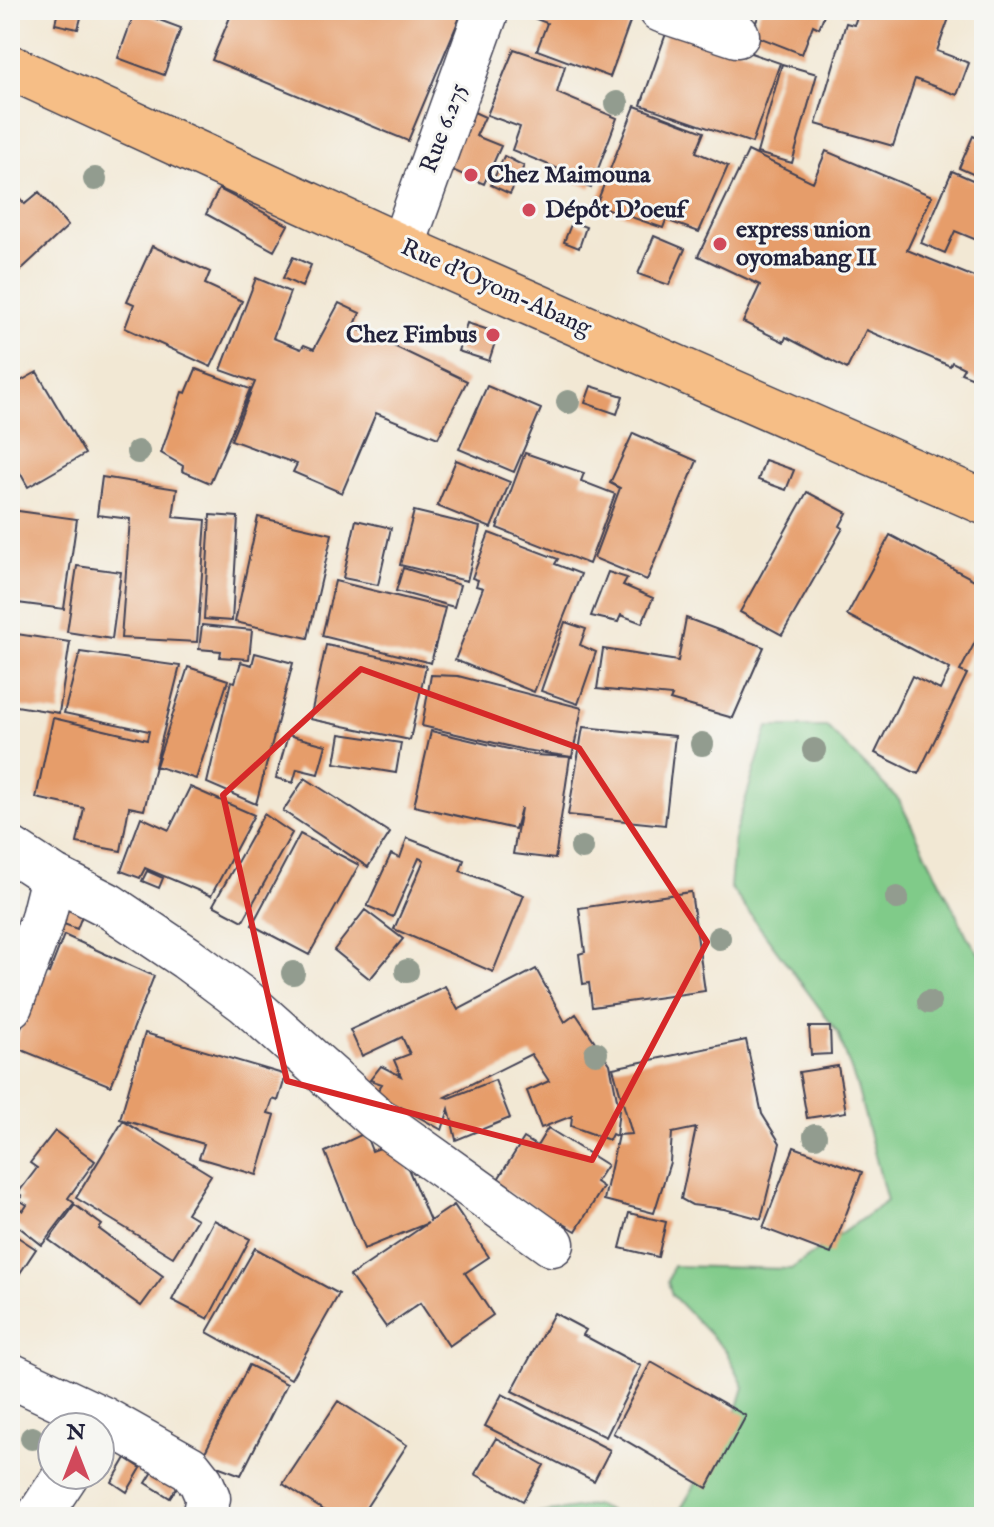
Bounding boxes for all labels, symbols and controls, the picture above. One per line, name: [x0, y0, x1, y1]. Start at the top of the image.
street label: Rue 6.275: [414, 79, 475, 177]
place label: Chez Maimouna: [487, 160, 651, 191]
marker: Chez Maimouna: [462, 166, 480, 184]
place label: Dépôt D'oeuf: [545, 195, 690, 226]
marker: Dépôt D'oeuf: [520, 201, 538, 219]
place label: express union oyomabang II: [736, 215, 878, 274]
street label: Rue d'Oyom-Abang: [396, 232, 597, 344]
marker: express union oyomabang II: [711, 235, 729, 253]
place label: Chez Fimbus: [346, 320, 478, 351]
marker: Chez Fimbus: [484, 326, 502, 344]
north arrow: [36, 1411, 116, 1491]
text: N: [65, 1419, 86, 1447]

